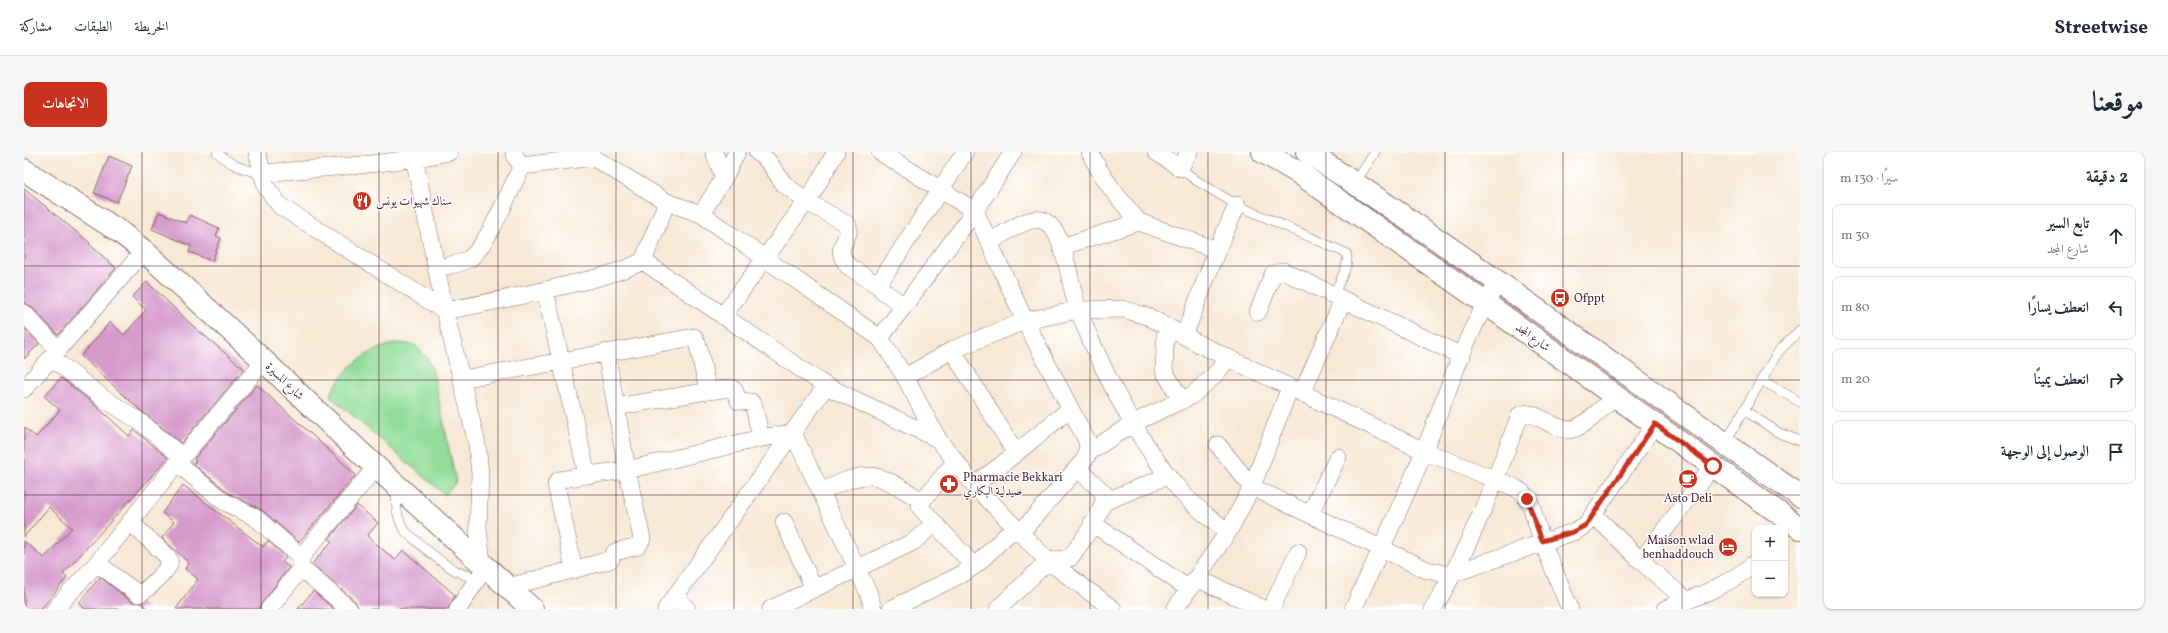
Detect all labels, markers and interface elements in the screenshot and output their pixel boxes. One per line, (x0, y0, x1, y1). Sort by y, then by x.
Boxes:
text: Streetwise (2055, 15, 2148, 41)
text: مشاركة (20, 18, 52, 37)
text: الطبقات (74, 18, 112, 37)
text: الخريطة (134, 18, 168, 37)
button: الاتجاهات (24, 82, 107, 127)
text: موقعنا (2092, 84, 2144, 123)
text: 2 دقيقة (2086, 166, 2128, 189)
text: سيرًا · 130 m (1840, 170, 1899, 188)
restaurant icon: سناك شهيوات يونس (351, 190, 373, 212)
place label: سناك شهيوات يونس (376, 194, 452, 210)
text: تابع السير (2047, 214, 2089, 235)
icon: ahead (2105, 225, 2127, 247)
text: 30 m (1841, 227, 1869, 245)
text: شارع المجد (2047, 241, 2089, 259)
bus stop icon: Ofppt (1549, 287, 1571, 309)
place label: Ofppt (1574, 291, 1605, 307)
icon: left (2105, 297, 2127, 319)
text: انعطف يسارًا (2028, 298, 2089, 319)
text: 80 m (1841, 299, 1870, 317)
street label: شارع المجد (1511, 320, 1553, 357)
street label: شارع المسيرة (260, 359, 307, 406)
icon: right (2105, 369, 2127, 391)
text: انعطف يمينًا (2034, 370, 2089, 391)
text: 20 m (1841, 371, 1870, 389)
icon: arrive (2105, 441, 2127, 463)
text: الوصول إلى الوجهة (2001, 442, 2089, 463)
route start (1704, 457, 1722, 475)
cafe icon: Asto Deli (1677, 468, 1699, 490)
place label: Pharmacie Bekkari صيدلية البكاري (963, 470, 1063, 501)
pharmacy icon: Pharmacie Bekkari صيدلية البكاري (938, 473, 960, 495)
route end (1518, 490, 1536, 508)
place label: Asto Deli (1664, 491, 1712, 507)
map controls (1752, 525, 1788, 597)
button: + (1752, 525, 1788, 561)
place label: Maison wlad benhaddouch (1643, 533, 1714, 563)
hotel icon: Maison wlad benhaddouch (1717, 536, 1739, 558)
button: − (1752, 561, 1788, 597)

